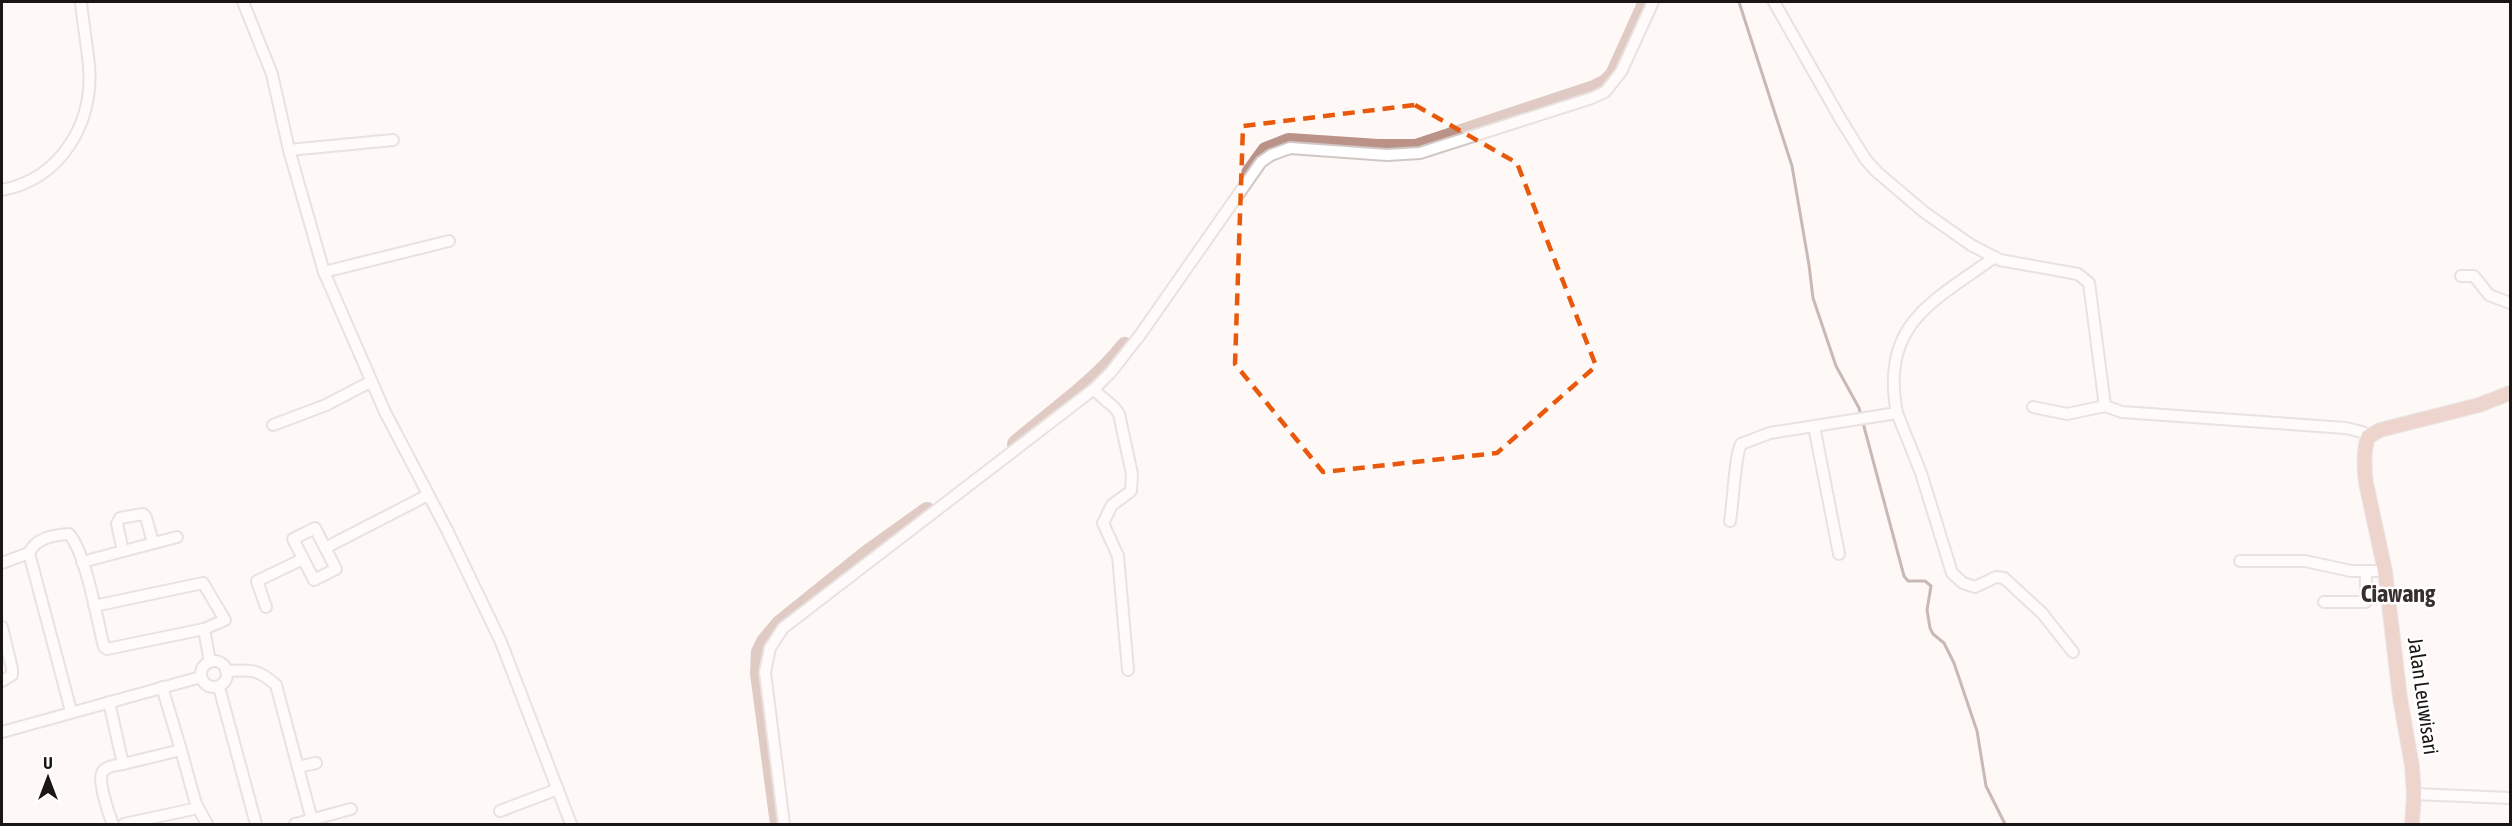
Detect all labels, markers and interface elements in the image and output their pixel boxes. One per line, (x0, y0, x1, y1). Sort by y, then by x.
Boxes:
district label: Ciawang (2361, 580, 2436, 607)
street label: Jalan Leuwisari (2404, 636, 2444, 756)
north arrow (18, 748, 78, 808)
text: U (43, 754, 53, 772)

